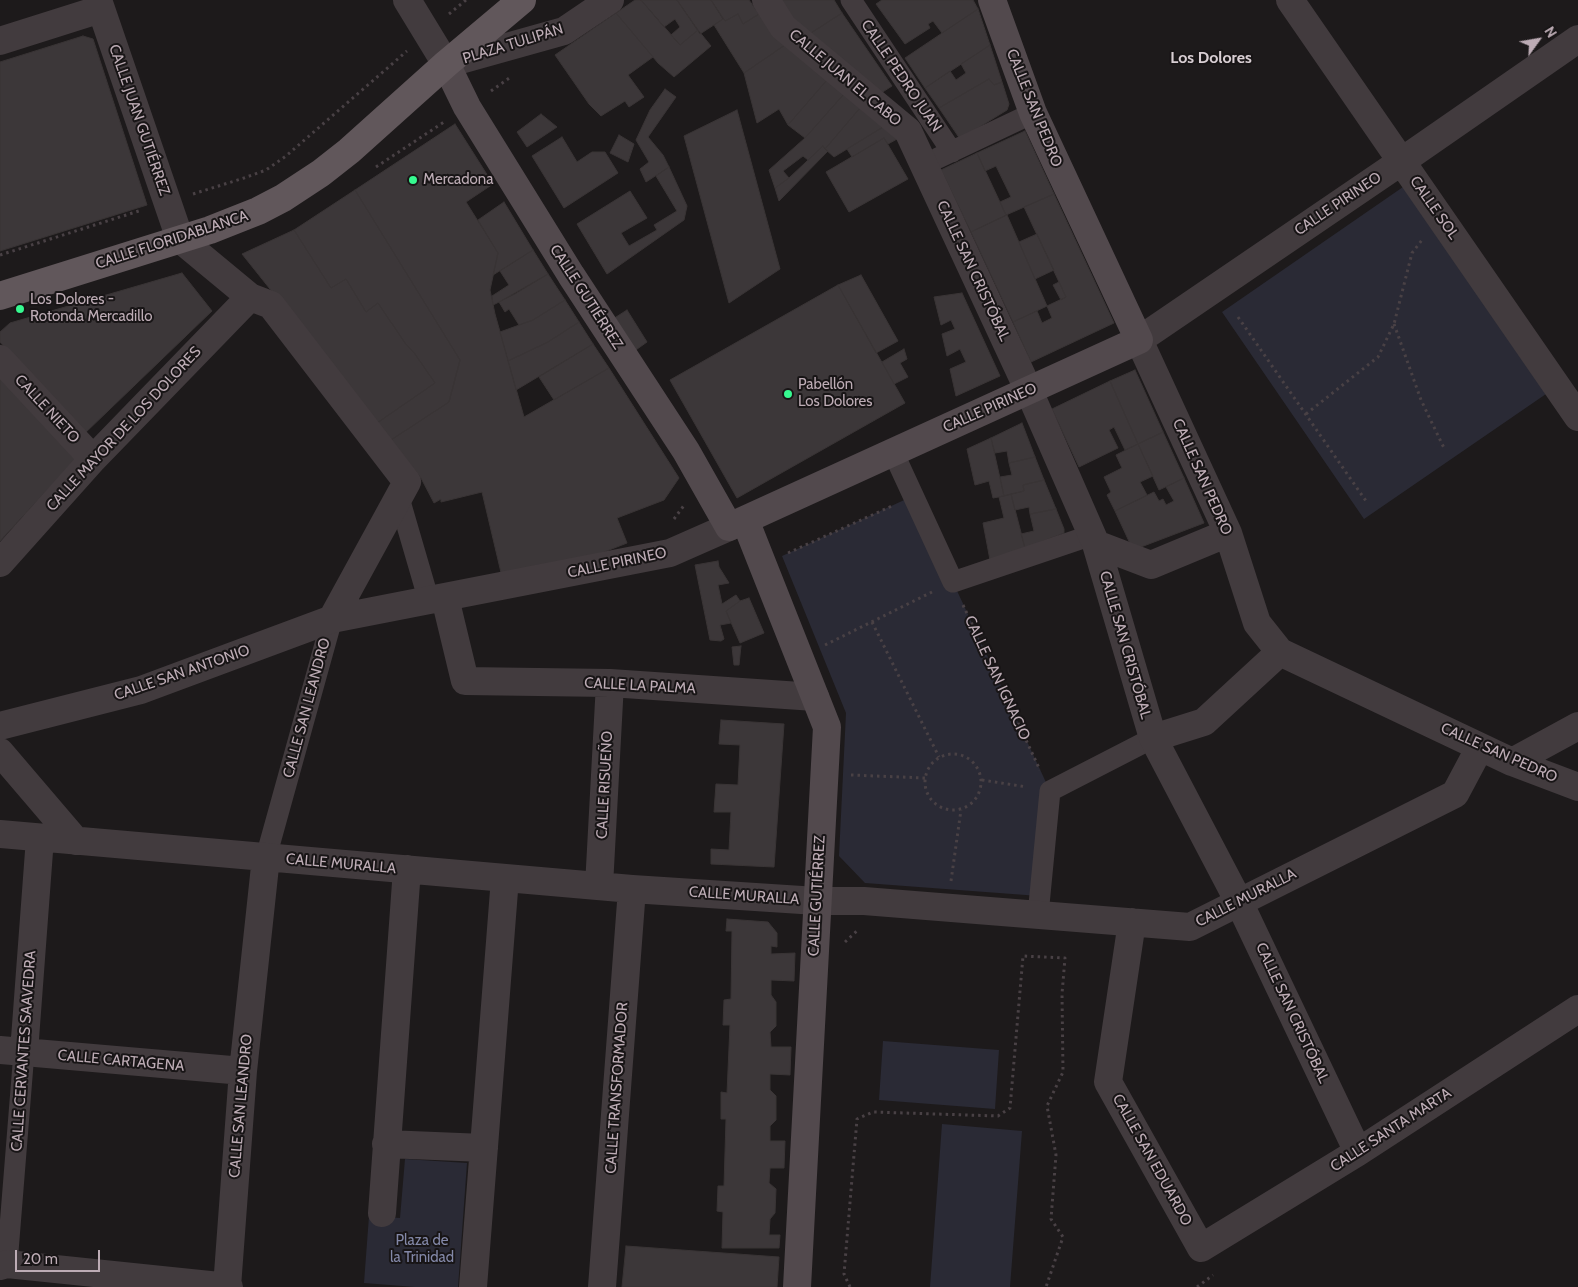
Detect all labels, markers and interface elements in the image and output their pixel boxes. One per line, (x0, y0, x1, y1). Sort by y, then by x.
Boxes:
north arrow (1513, 15, 1563, 65)
street label: CALLE PEDRO JUAN (857, 17, 945, 135)
street label: PLAZA TULIPÁN (461, 20, 565, 68)
text: N (1540, 23, 1561, 41)
street label: CALLE JUAN EL CABO (785, 26, 905, 130)
street label: CALLE JUAN GUTIÉRREZ (105, 42, 173, 198)
street label: CALLE SAN PEDRO (1002, 46, 1066, 170)
district label: Los Dolores (1170, 48, 1252, 68)
street label: CALLE PIRINEO (1291, 168, 1385, 240)
place label: Mercadona (423, 171, 493, 189)
street label: CALLE SOL (1406, 173, 1462, 243)
marker: Mercadona (407, 174, 419, 186)
street label: CALLE SAN CRISTÓBAL (933, 198, 1013, 344)
street label: CALLE FLORIDABLANCA (93, 207, 251, 273)
street label: CALLE GUTIÉRREZ (546, 241, 626, 353)
place label: Los Dolores - Rotonda Mercadillo (30, 291, 152, 326)
marker: Los Dolores - Rotonda Mercadillo (14, 303, 26, 315)
street label: CALLE MAYOR DE LOS DOLORES (43, 343, 205, 515)
street label: CALLE NIETO (11, 371, 83, 447)
place label: Pabellón Los Dolores (798, 376, 872, 411)
street label: CALLE PIRINEO (940, 379, 1040, 437)
marker: Pabellón Los Dolores (782, 388, 794, 400)
street label: CALLE SAN PEDRO (1168, 416, 1236, 538)
street label: CALLE PIRINEO (566, 544, 668, 582)
street label: CALLE SAN CRISTÓBAL (1095, 569, 1155, 721)
street label: CALLE SAN IGNACIO (960, 613, 1034, 743)
street label: CALLE SAN LEANDRO (280, 636, 334, 780)
street label: CALLE SAN ANTONIO (112, 641, 252, 705)
street label: CALLE LA PALMA (584, 674, 696, 698)
street label: CALLE SAN PEDRO (1438, 719, 1560, 787)
street label: CALLE RISUEÑO (593, 731, 617, 839)
street label: CALLE GUTIÉRREZ (805, 835, 829, 957)
street label: CALLE MURALLA (285, 850, 397, 878)
street label: CALLE MURALLA (1193, 865, 1299, 931)
street label: CALLE MURALLA (688, 883, 800, 909)
street label: CALLE SAN CRISTÓBAL (1252, 940, 1332, 1086)
street label: CALLE CERVANTES SAAVEDRA (8, 950, 40, 1152)
street label: CALLE TRANSFORMADOR (602, 1002, 632, 1174)
street label: CALLE SAN LEANDRO (226, 1033, 256, 1179)
street label: CALLE CARTAGENA (57, 1047, 185, 1075)
street label: CALLE SANTA MARTA (1327, 1084, 1455, 1176)
street label: CALLE SAN EDUARDO (1108, 1091, 1196, 1229)
park label: Plaza de la Trinidad (390, 1232, 454, 1267)
scale bar (18, 1240, 102, 1272)
text: 20 m (23, 1250, 58, 1268)

